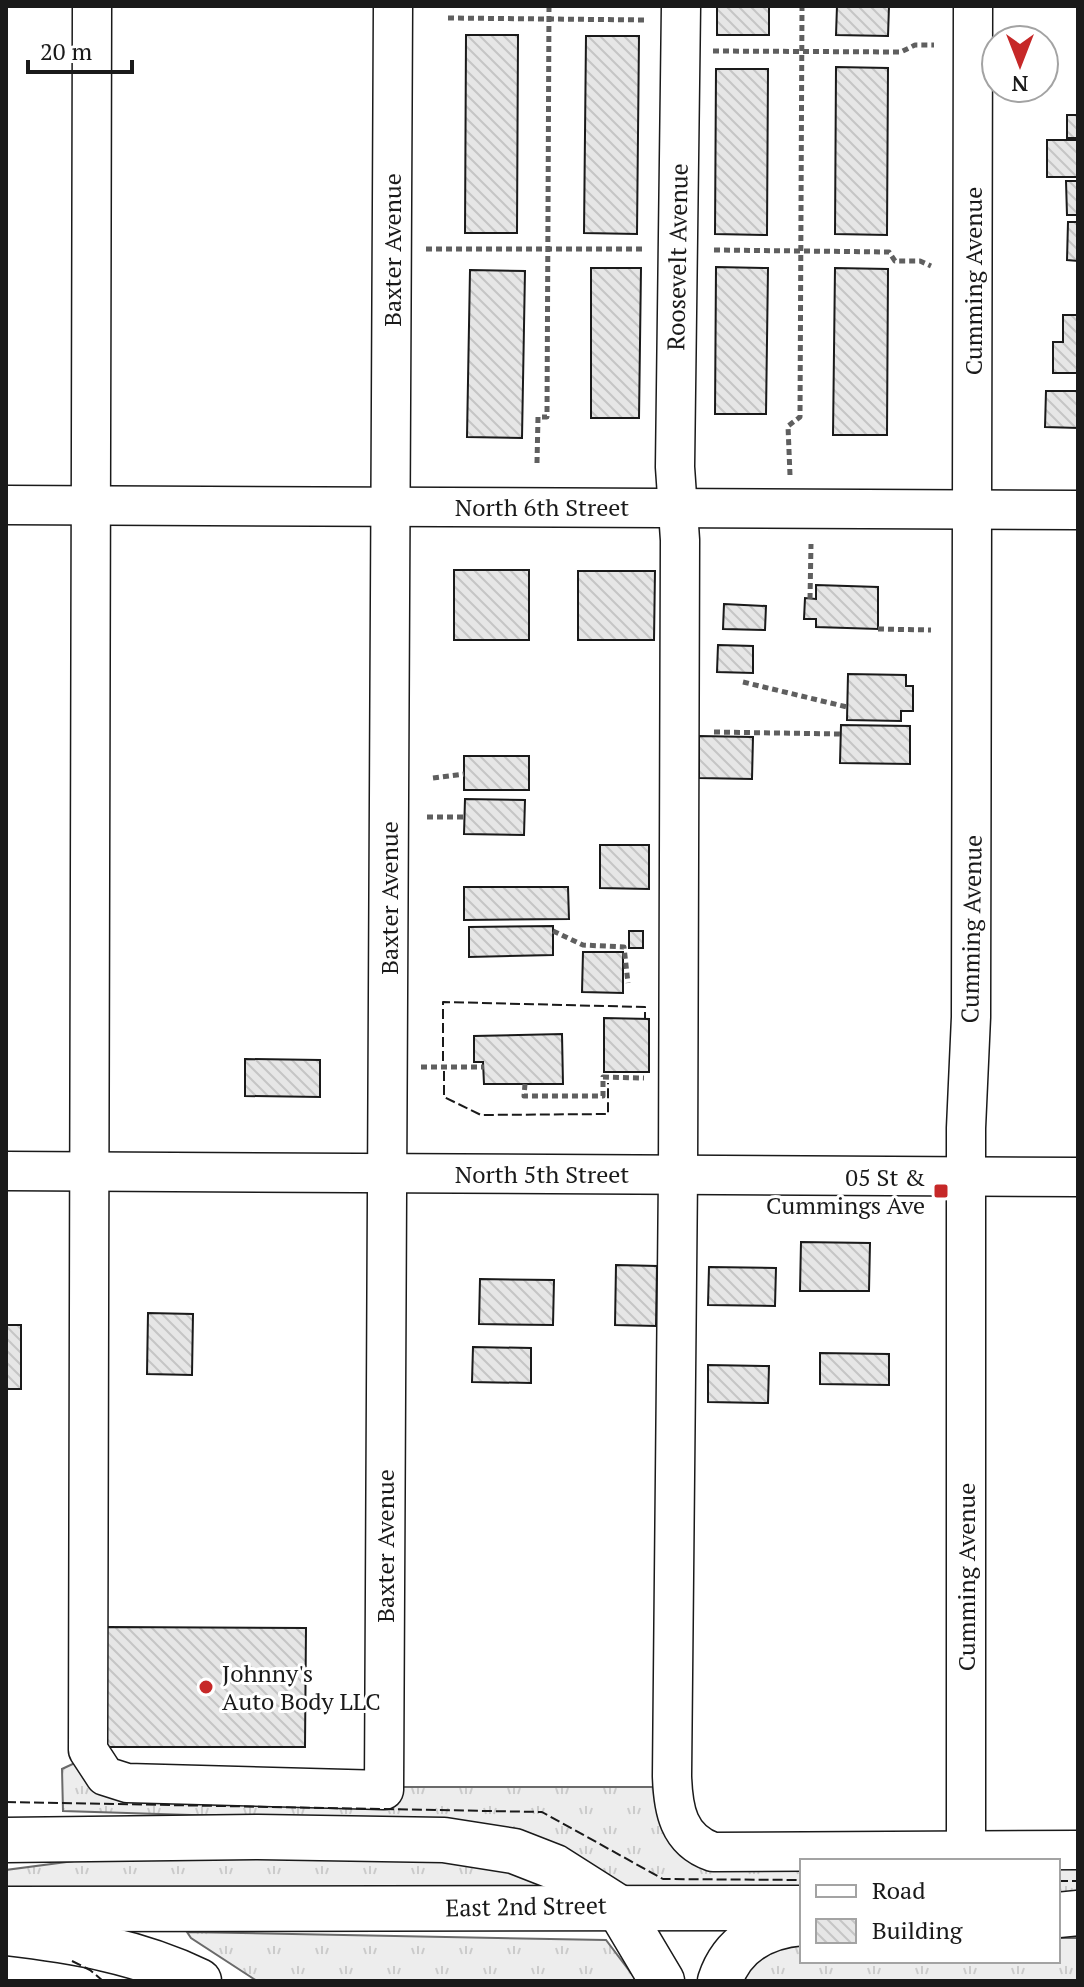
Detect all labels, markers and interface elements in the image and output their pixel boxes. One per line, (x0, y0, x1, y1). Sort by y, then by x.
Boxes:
scale bar (28, 24, 132, 74)
north arrow (980, 24, 1060, 104)
text: 20 m (40, 35, 92, 67)
text: N (1011, 70, 1028, 99)
street label: Roosevelt Avenue (659, 163, 695, 351)
street label: Baxter Avenue (376, 173, 408, 327)
street label: Cumming Avenue (957, 187, 989, 375)
street label: North 6th Street (455, 491, 629, 523)
street label: Baxter Avenue (373, 821, 405, 975)
street label: Cumming Avenue (953, 834, 989, 1024)
street label: North 5th Street (455, 1158, 629, 1190)
place label: 05 St & Cummings Ave (766, 1161, 925, 1221)
marker: 05 St & Cummings Ave (932, 1182, 950, 1200)
street label: Baxter Avenue (369, 1469, 401, 1623)
street label: Cumming Avenue (950, 1483, 982, 1671)
place label: Johnny's Auto Body LLC (222, 1657, 381, 1717)
marker: Johnny's Auto Body LLC (197, 1678, 215, 1696)
legend (800, 1859, 1060, 1963)
text: Road (872, 1874, 926, 1906)
street label: East 2nd Street (445, 1889, 607, 1923)
text: Building (872, 1914, 963, 1946)

